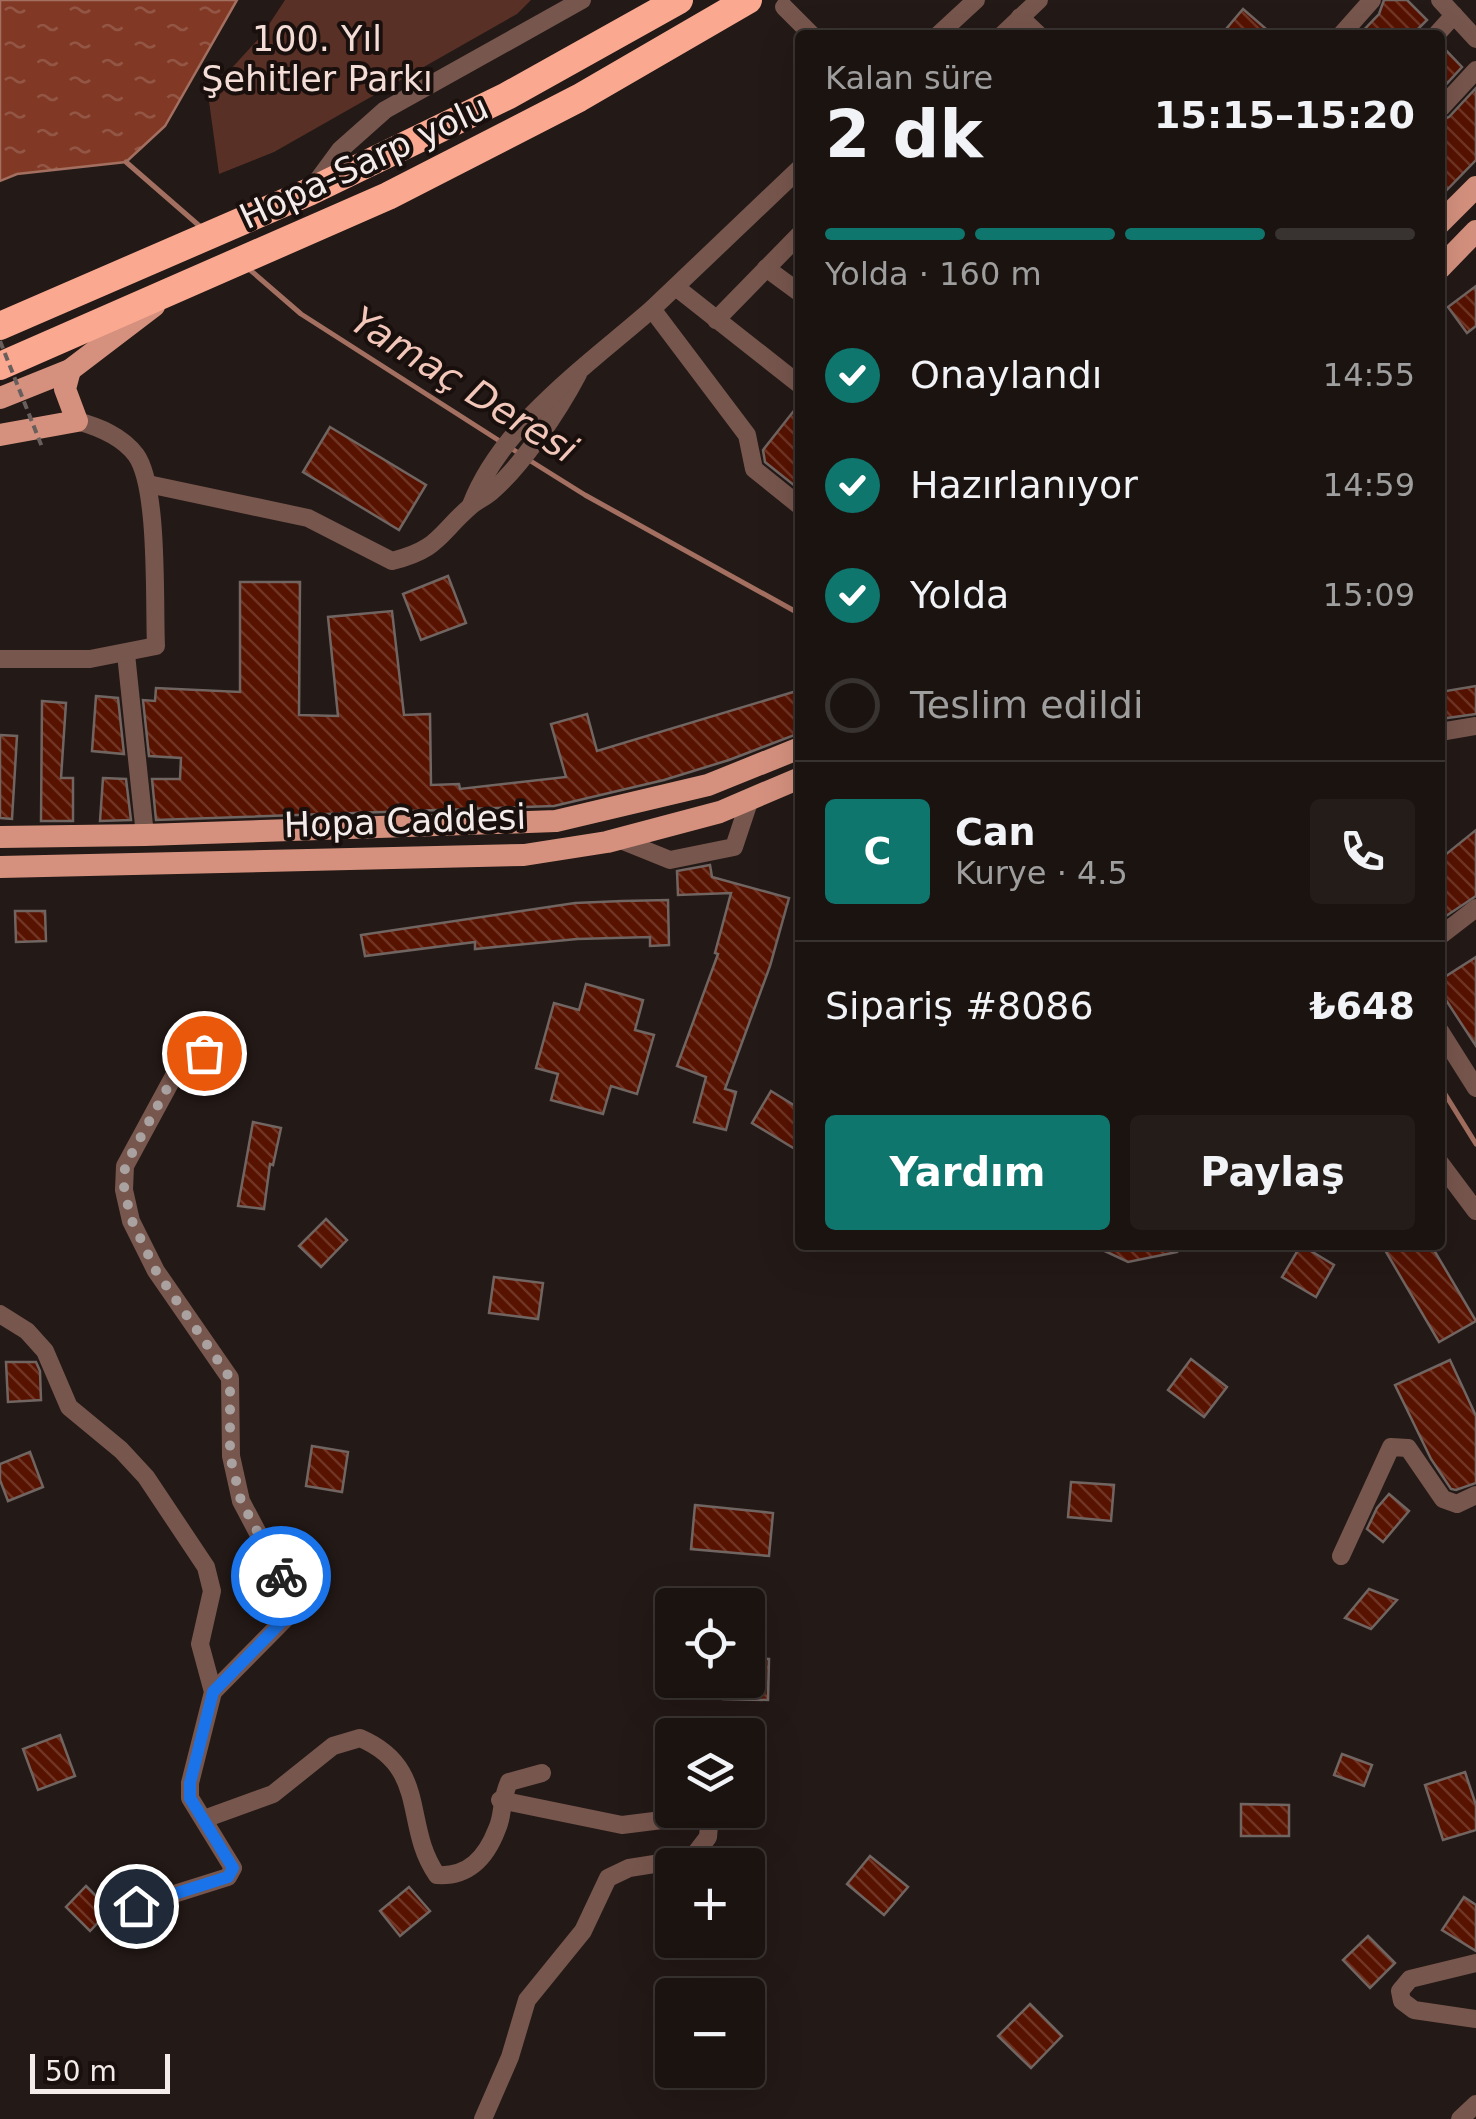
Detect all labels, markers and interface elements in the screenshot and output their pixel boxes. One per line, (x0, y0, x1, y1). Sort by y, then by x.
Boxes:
park label: 100. Yıl Şehitler Parkı (201, 19, 433, 99)
text: Kalan süre (825, 59, 993, 97)
street label: Hopa-Sarp yolu (233, 87, 495, 237)
text: 15:15–15:20 (1154, 93, 1415, 137)
text: 2 dk (825, 97, 983, 172)
text: Yolda · 160 m (825, 255, 1042, 293)
water label: Yamaç Deresi (343, 298, 586, 472)
icon: check (825, 348, 880, 403)
text: Onaylandı (910, 353, 1102, 397)
text: 14:55 (1323, 356, 1415, 394)
icon: check (825, 458, 880, 513)
text: Hazırlanıyor (910, 463, 1138, 507)
text: 14:59 (1323, 466, 1415, 504)
icon: check (825, 568, 880, 623)
text: Yolda (910, 573, 1009, 617)
text: 15:09 (1323, 576, 1415, 614)
text: Teslim edildi (910, 683, 1143, 727)
street label: Hopa Caddesi (283, 797, 527, 845)
button: phone (1310, 799, 1415, 904)
text: Can (955, 810, 1036, 854)
text: C (864, 829, 891, 873)
text: Kurye · 4.5 (955, 854, 1128, 892)
text: Sipariş #8086 (825, 984, 1094, 1028)
text: ₺648 (1309, 984, 1415, 1028)
pin (162, 1011, 247, 1096)
icon: bag (177, 1026, 232, 1081)
button: Yardım (825, 1115, 1110, 1230)
button: Paylaş (1130, 1115, 1415, 1230)
courier (231, 1526, 331, 1626)
icon: bike (254, 1549, 309, 1604)
map controls (655, 1588, 765, 2088)
button: locate (655, 1588, 765, 1698)
button: layers (655, 1718, 765, 1828)
button: + (655, 1848, 765, 1958)
pin (94, 1864, 179, 1949)
icon: home (109, 1879, 164, 1934)
button: − (655, 1978, 765, 2088)
scale bar (30, 2049, 170, 2094)
text: 50 m (45, 2055, 117, 2088)

